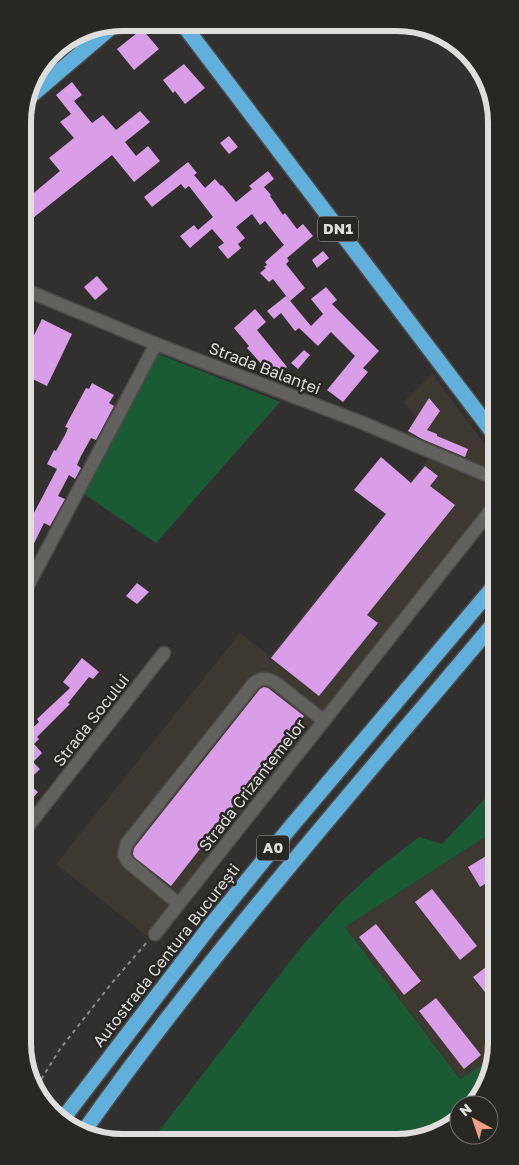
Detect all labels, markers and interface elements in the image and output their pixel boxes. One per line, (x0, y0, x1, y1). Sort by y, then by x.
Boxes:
road number: DN1 (318, 216, 358, 242)
street label: Strada Balanței (206, 338, 324, 398)
street label: Strada Socului (49, 670, 133, 770)
street label: Strada Crizantemelor (194, 715, 310, 855)
road number: A0 (257, 836, 289, 860)
street label: Autostrada Centura București (88, 859, 244, 1051)
north arrow (449, 1095, 499, 1145)
text: N (456, 1100, 475, 1120)

